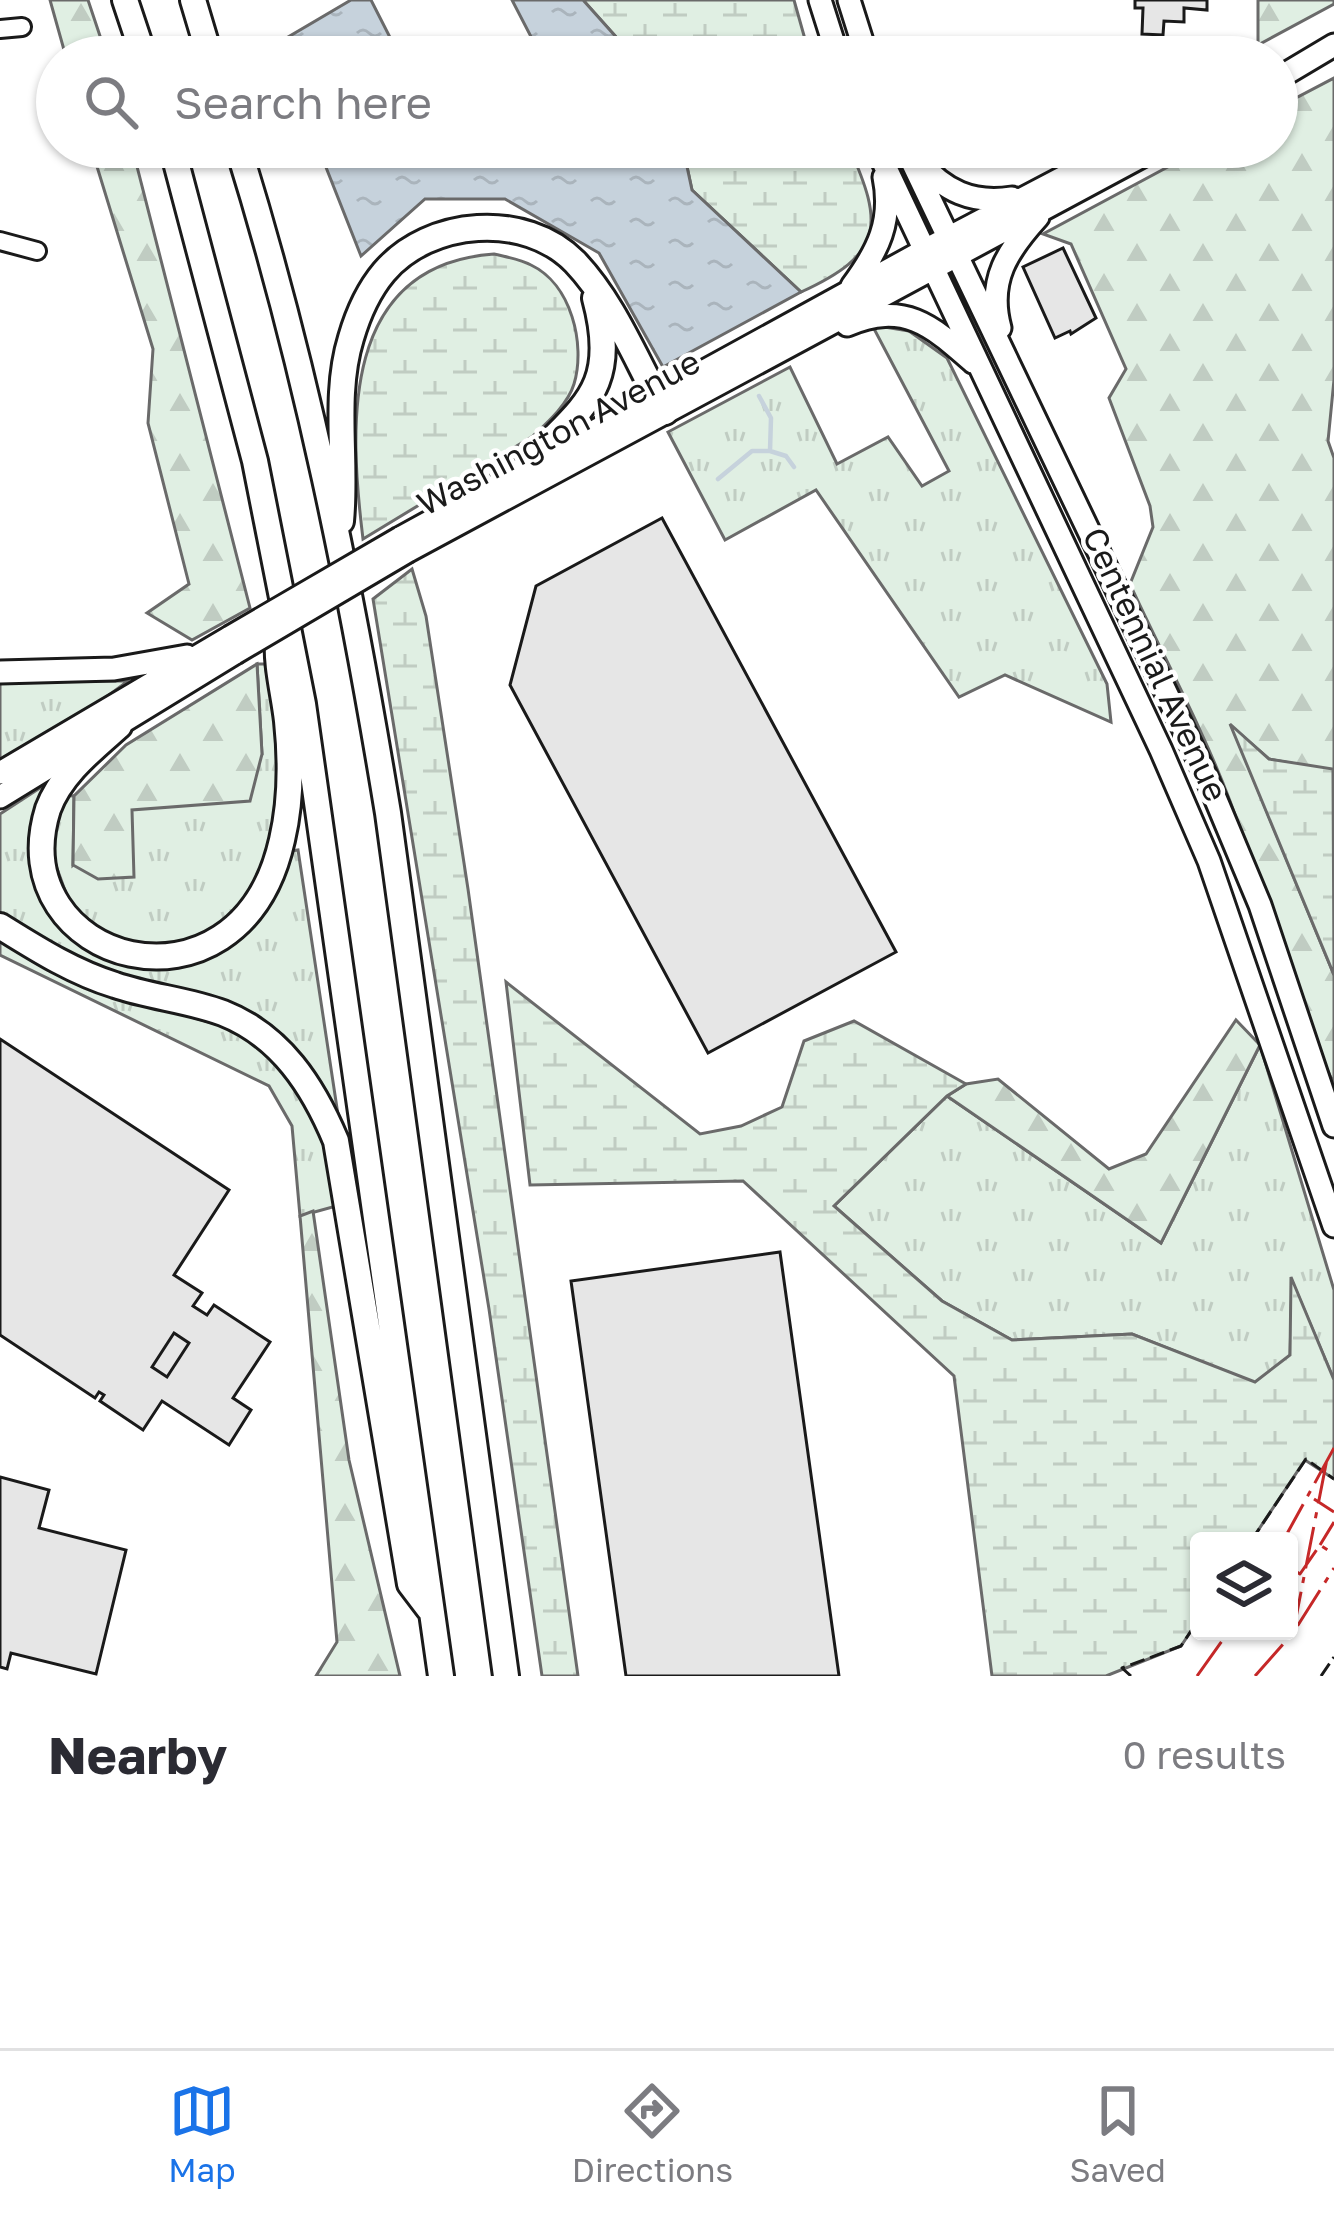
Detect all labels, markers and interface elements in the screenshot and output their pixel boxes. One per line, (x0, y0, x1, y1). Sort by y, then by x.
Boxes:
search box (36, 36, 1298, 168)
icon: search (78, 69, 144, 135)
text: Search here (174, 75, 432, 129)
street label: Washington Avenue (410, 341, 706, 523)
street label: Centennial Avenue (1076, 521, 1236, 807)
map controls (1190, 1532, 1298, 1640)
button: layers (1190, 1532, 1298, 1640)
text: Nearby (48, 1724, 227, 1785)
text: 0 results (1122, 1731, 1286, 1778)
tab: Map (168, 2078, 236, 2189)
tab: Directions (572, 2078, 733, 2189)
tab: Saved (1069, 2078, 1166, 2189)

